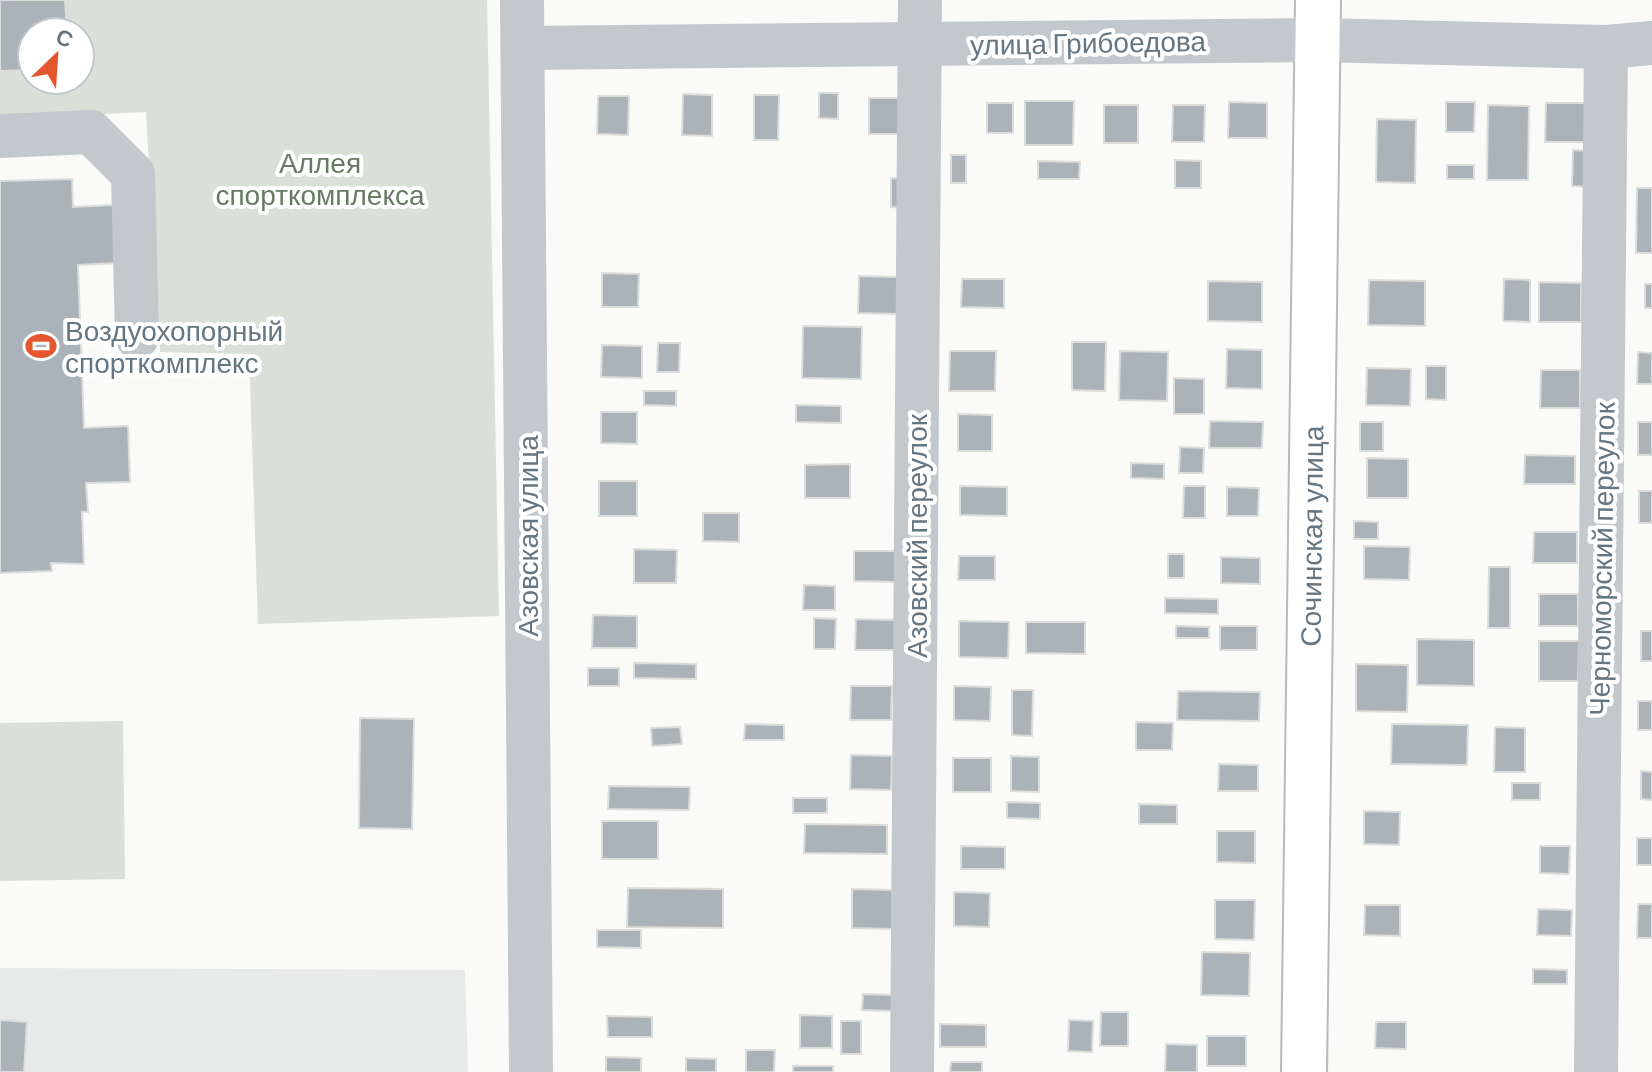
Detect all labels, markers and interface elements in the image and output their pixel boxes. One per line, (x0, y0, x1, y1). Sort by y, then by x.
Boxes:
north arrow (16, 16, 96, 96)
text: С (52, 22, 78, 52)
street label: улица Грибоедова (970, 23, 1207, 61)
park label: Аллея спорткомплекса (215, 145, 425, 211)
place label: Воздуохопорный спорткомплекс (65, 313, 283, 379)
sports icon: Воздуохопорный спорткомплекс (24, 329, 58, 363)
street label: Черноморский переулок (1581, 401, 1621, 716)
street label: Азовский переулок (899, 413, 933, 658)
street label: Сочинская улица (1293, 425, 1329, 647)
street label: Азовская улица (510, 435, 544, 637)

